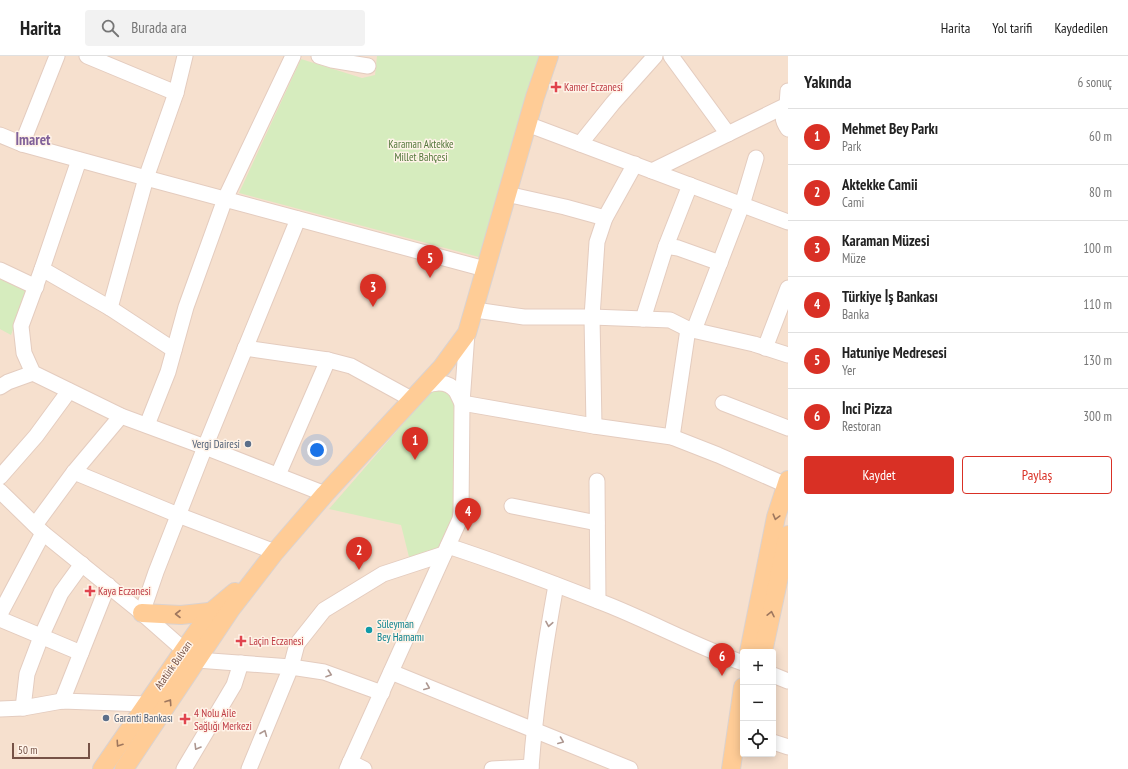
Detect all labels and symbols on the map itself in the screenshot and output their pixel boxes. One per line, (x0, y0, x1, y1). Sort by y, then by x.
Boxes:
place label: Kamer Eczanesi (564, 80, 623, 94)
marker: Kamer Eczanesi (551, 82, 561, 92)
district label: İmaret (16, 130, 51, 149)
park label: Karaman Aktekke Millet Bahçesi (388, 137, 454, 164)
pin: 5 (417, 245, 443, 278)
pin: 3 (360, 274, 386, 307)
pin: 1 (402, 427, 428, 460)
place label: Vergi Dairesi (191, 437, 240, 451)
marker: Vergi Dairesi (243, 439, 253, 449)
your location (307, 440, 327, 460)
pin: 4 (455, 498, 481, 531)
one-way arrow (772, 513, 781, 520)
pin: 2 (346, 537, 372, 570)
place label: Kaya Eczanesi (98, 584, 151, 598)
marker: Kaya Eczanesi (85, 586, 95, 596)
one-way arrow (175, 610, 181, 619)
one-way arrow (767, 611, 775, 617)
place label: Süleyman Bey Hamamı (377, 617, 424, 644)
one-way arrow (545, 621, 554, 627)
marker: Süleyman Bey Hamamı (364, 625, 374, 635)
place label: Laçin Eczanesi (249, 634, 304, 648)
marker: Laçin Eczanesi (236, 636, 246, 646)
street label: Atatürk Bulvarı (151, 638, 195, 692)
pin: 6 (709, 643, 735, 676)
one-way arrow (326, 669, 333, 678)
one-way arrow (423, 682, 431, 690)
one-way arrow (164, 699, 172, 706)
place label: 4 Nolu Aile Sağlığı Merkezi (194, 706, 252, 733)
place label: Garanti Bankası (114, 711, 173, 725)
marker: Garanti Bankası (101, 713, 111, 723)
marker: 4 Nolu Aile Sağlığı Merkezi (179, 713, 191, 725)
one-way arrow (259, 730, 267, 737)
one-way arrow (557, 736, 564, 744)
one-way arrow (116, 740, 124, 747)
scale bar (12, 741, 90, 760)
one-way arrow (195, 743, 202, 750)

